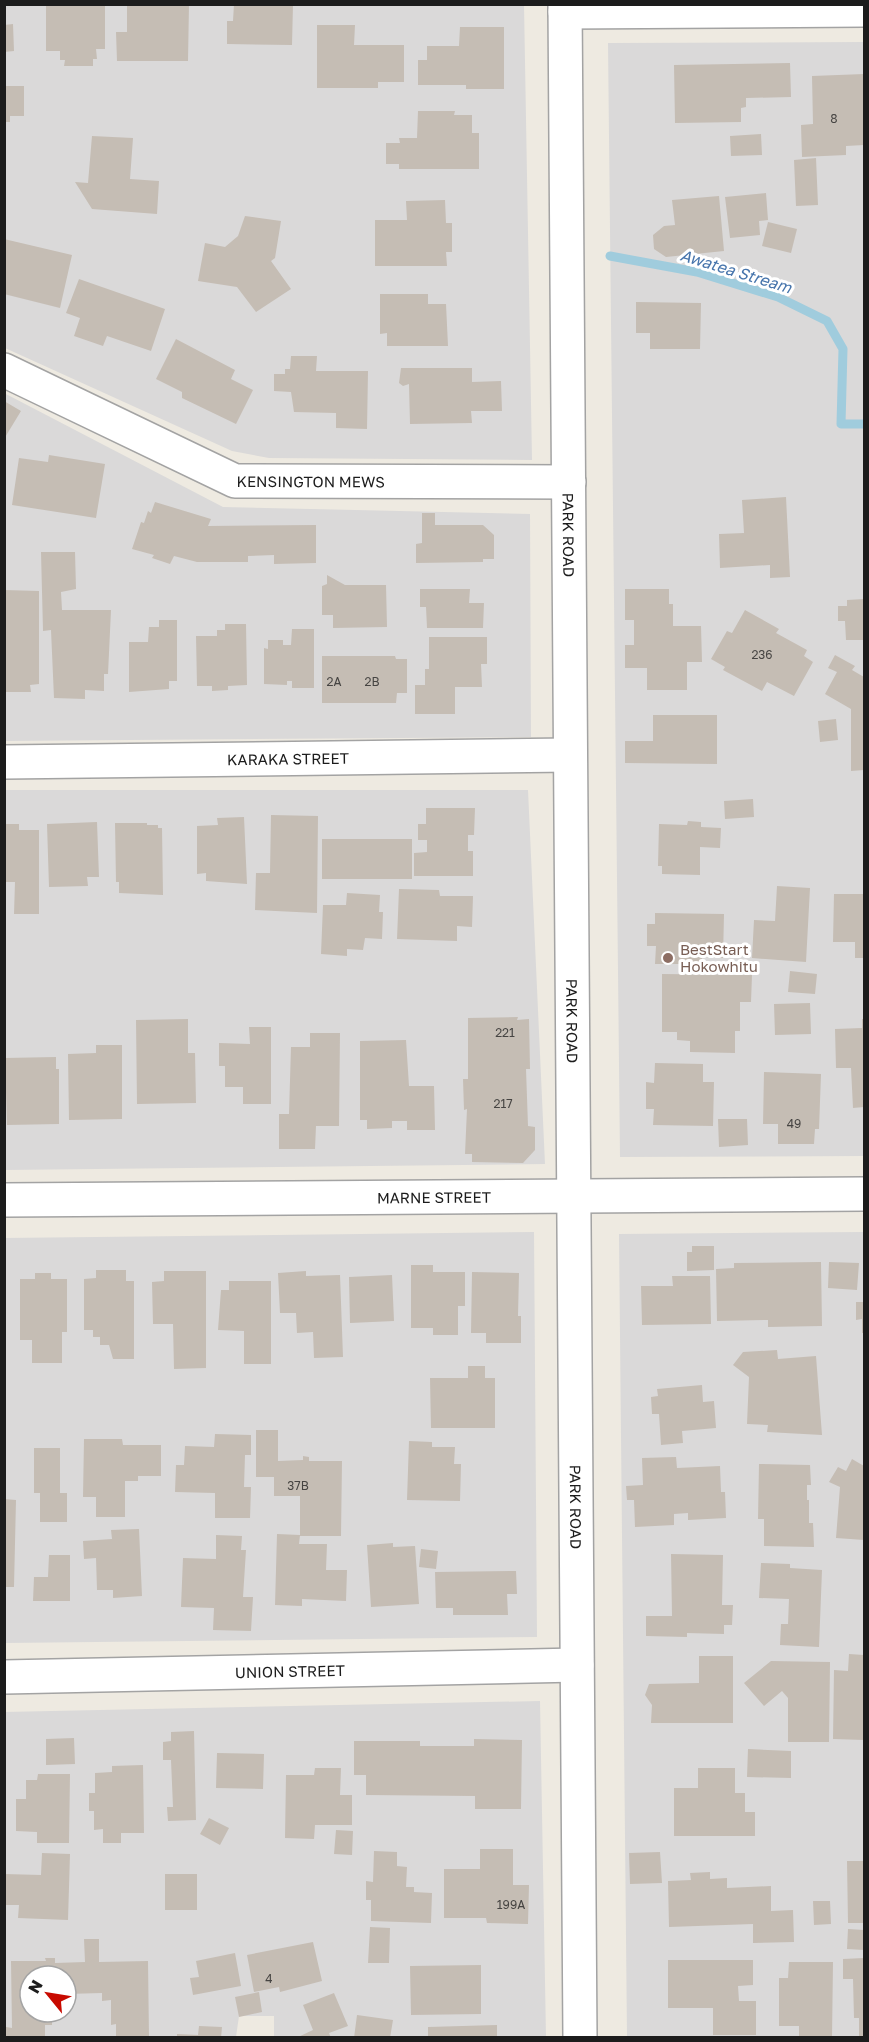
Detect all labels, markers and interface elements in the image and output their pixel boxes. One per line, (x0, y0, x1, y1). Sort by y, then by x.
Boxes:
house number: 8 (830, 111, 838, 126)
water label: Awatea Stream (678, 245, 795, 298)
street label: KENSINGTON MEWS (237, 472, 385, 490)
street label: PARK ROAD (560, 493, 578, 577)
house number: 236 (751, 647, 773, 662)
house number: 2A (326, 674, 342, 689)
house number: 2B (364, 674, 380, 689)
street label: KARAKA STREET (227, 749, 349, 768)
place label: BestStart Hokowhitu (680, 940, 758, 975)
marker: BestStart Hokowhitu (661, 951, 675, 965)
street label: PARK ROAD (563, 979, 582, 1063)
house number: 221 (495, 1025, 515, 1040)
house number: 217 (493, 1096, 513, 1111)
house number: 49 (787, 1116, 801, 1131)
street label: MARNE STREET (377, 1188, 491, 1206)
street label: PARK ROAD (567, 1465, 585, 1549)
house number: 37B (287, 1478, 309, 1493)
street label: UNION STREET (235, 1661, 345, 1681)
house number: 199A (497, 1897, 525, 1912)
north arrow (18, 1964, 78, 2024)
house number: 4 (265, 1971, 273, 1986)
text: N (23, 1976, 47, 1997)

